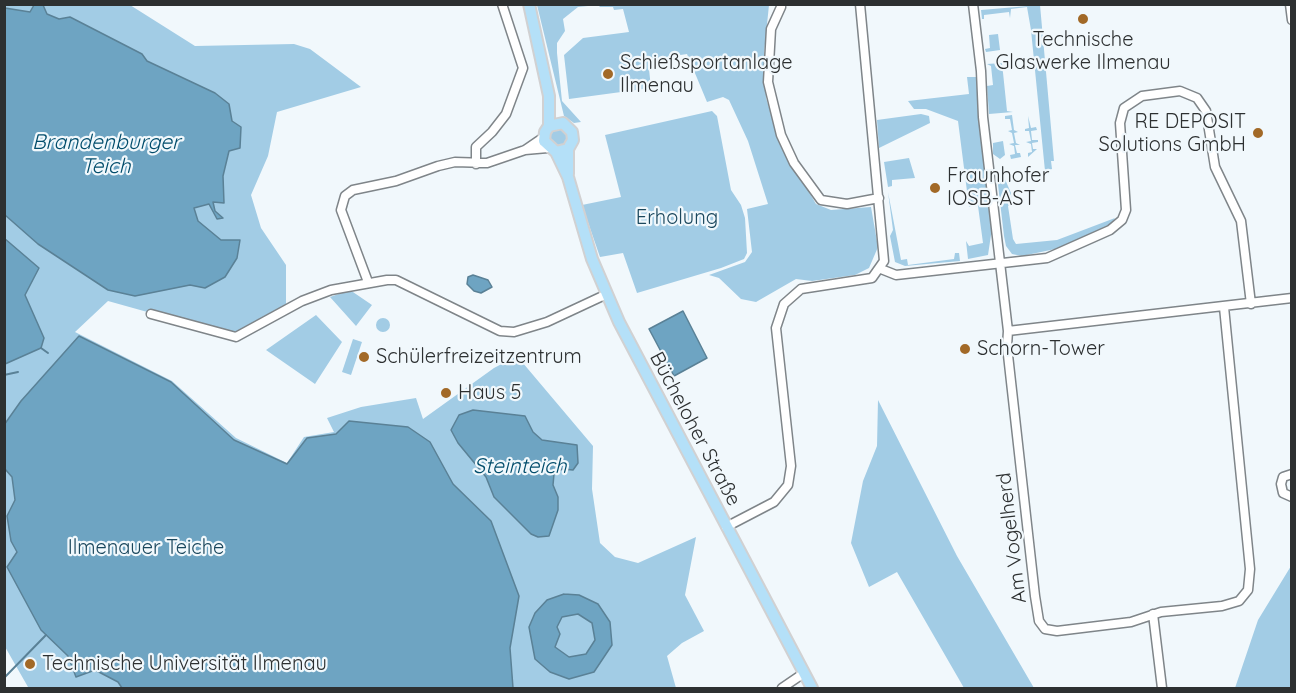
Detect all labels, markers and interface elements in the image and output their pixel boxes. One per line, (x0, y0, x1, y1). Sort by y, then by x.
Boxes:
marker: Technische Glaswerke Ilmenau (1076, 12, 1090, 26)
place label: Technische Glaswerke Ilmenau (995, 28, 1171, 75)
place label: Schießsportanlage Ilmenau (620, 51, 792, 98)
marker: Schießsportanlage Ilmenau (601, 67, 615, 81)
place label: RE DEPOSIT Solutions GmbH (1099, 110, 1246, 157)
marker: RE DEPOSIT Solutions GmbH (1251, 126, 1265, 140)
water label: Brandenburger Teich (32, 130, 180, 180)
place label: Fraunhofer IOSB-AST (947, 164, 1049, 211)
marker: Fraunhofer IOSB-AST (928, 181, 942, 195)
park label: Erholung (636, 206, 718, 230)
place label: Schorn-Tower (977, 337, 1105, 361)
marker: Schorn-Tower (958, 342, 972, 356)
place label: Schülerfreizeitzentrum (376, 345, 582, 369)
street label: Bücheloher Straße (644, 348, 746, 510)
marker: Schülerfreizeitzentrum (357, 350, 371, 364)
place label: Haus 5 (458, 381, 521, 405)
marker: Haus 5 (439, 386, 453, 400)
water label: Steinteich (473, 454, 567, 480)
street label: Am Vogelherd (992, 471, 1032, 605)
park label: Ilmenauer Teiche (68, 536, 224, 560)
place label: Technische Universität Ilmenau (42, 652, 327, 676)
marker: Technische Universität Ilmenau (23, 657, 37, 671)

